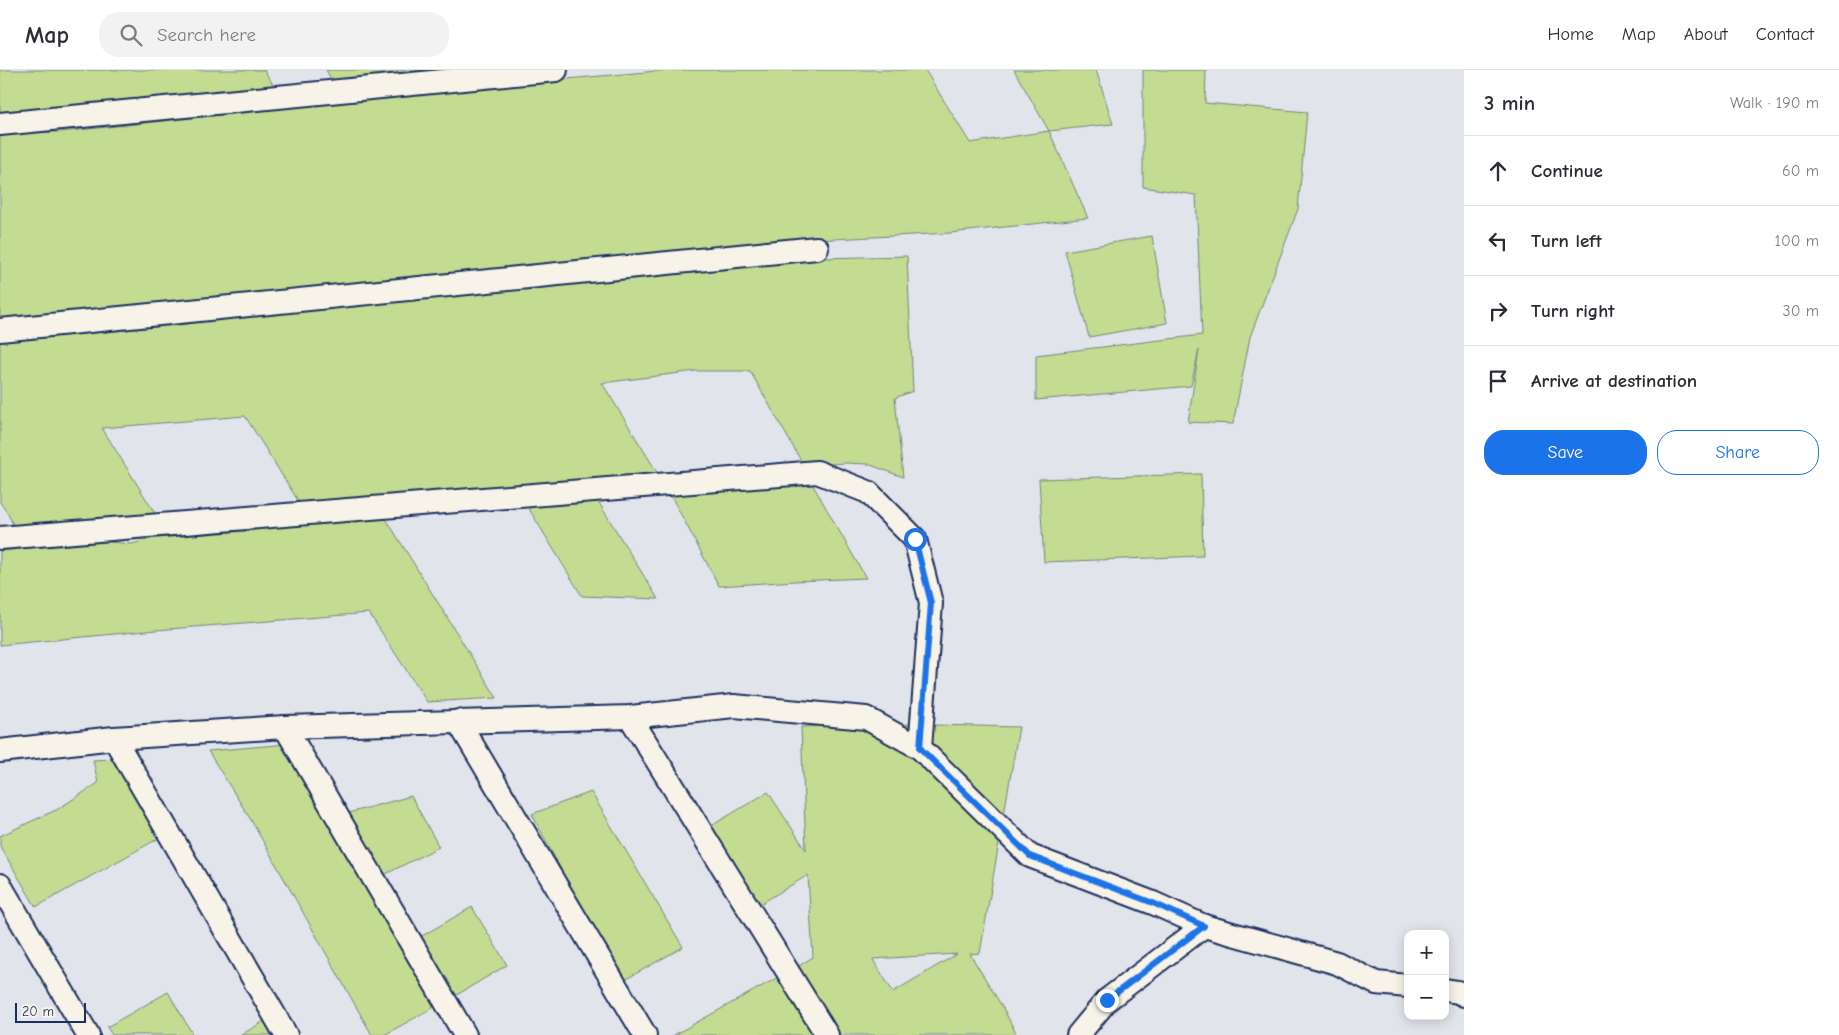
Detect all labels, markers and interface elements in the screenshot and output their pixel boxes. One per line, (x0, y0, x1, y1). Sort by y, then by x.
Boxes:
search box (99, 12, 449, 57)
text: Map (25, 21, 69, 49)
icon: search (117, 21, 145, 49)
text: Search here (157, 24, 256, 46)
text: Home (1547, 24, 1594, 45)
text: Map (1622, 24, 1656, 45)
text: About (1684, 24, 1728, 45)
text: Contact (1756, 24, 1814, 45)
text: 3 min (1484, 91, 1535, 115)
text: Walk · 190 m (1730, 94, 1819, 112)
icon: ahead (1484, 157, 1512, 185)
text: Continue (1531, 160, 1603, 182)
text: 60 m (1782, 162, 1819, 180)
icon: left (1484, 227, 1512, 255)
text: Turn left (1531, 230, 1602, 252)
text: 100 m (1775, 232, 1819, 250)
icon: right (1484, 297, 1512, 325)
text: Turn right (1531, 300, 1615, 322)
text: 30 m (1783, 302, 1819, 320)
icon: arrive (1484, 367, 1512, 395)
text: Arrive at destination (1531, 370, 1697, 392)
button: Save (1484, 430, 1647, 475)
button: Share (1657, 430, 1819, 475)
route start (904, 528, 927, 551)
map controls (1404, 930, 1449, 1020)
button: + (1404, 930, 1449, 975)
button: − (1404, 975, 1449, 1020)
route end (1096, 989, 1119, 1012)
scale bar (15, 1000, 86, 1023)
text: 20 m (22, 1003, 54, 1020)

